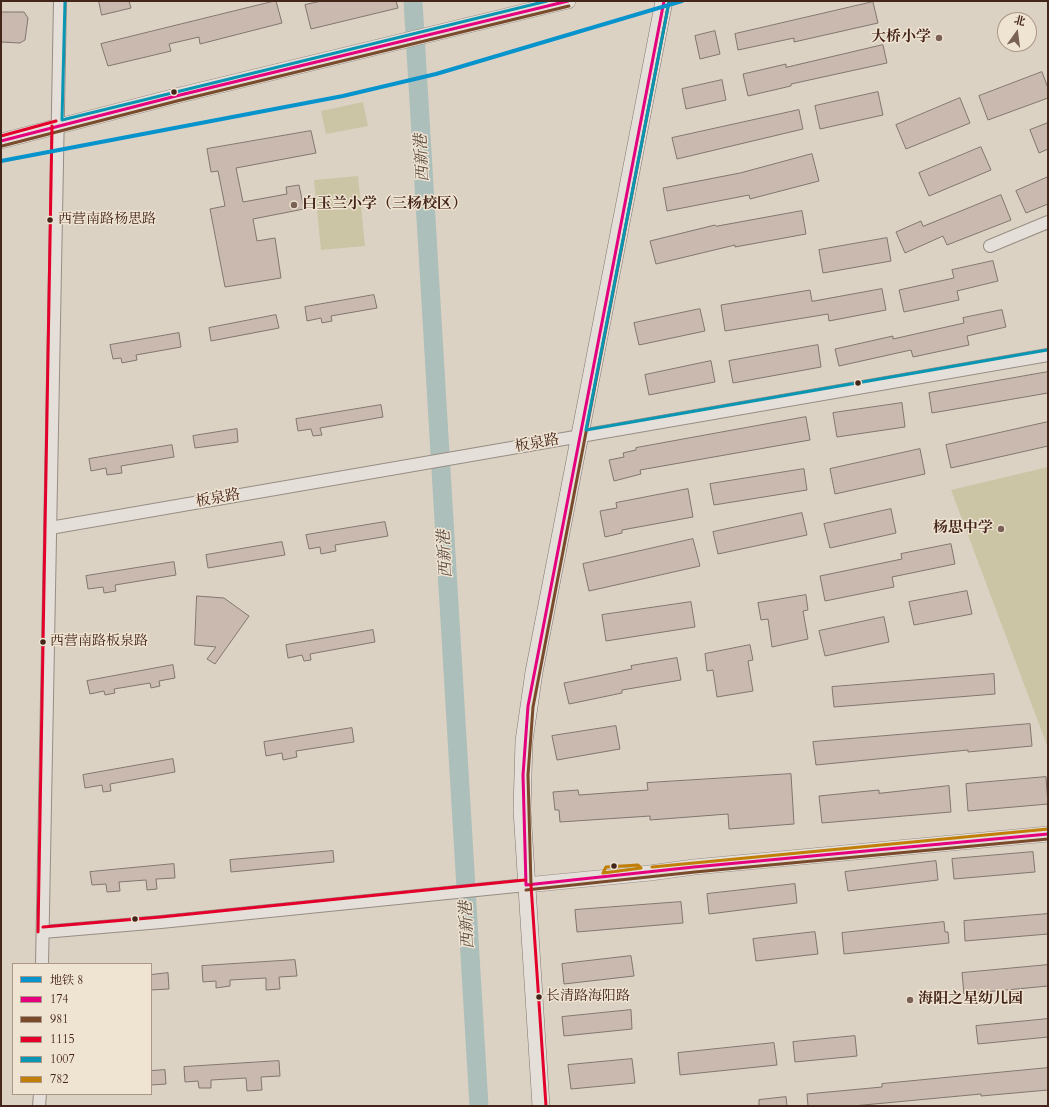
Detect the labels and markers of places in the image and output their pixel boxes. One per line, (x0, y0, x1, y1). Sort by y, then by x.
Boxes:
place label: 大桥小学 (871, 29, 931, 47)
marker: 大桥小学 (934, 33, 944, 43)
unlabelled marker (169, 87, 179, 97)
place label: 白玉兰小学（三杨校区） (302, 196, 467, 214)
marker: 白玉兰小学（三杨校区） (289, 200, 299, 210)
place label: 西营南路杨思路 (58, 212, 156, 228)
marker: 西营南路杨思路 (45, 215, 55, 225)
unlabelled marker (853, 378, 863, 388)
place label: 杨思中学 (933, 520, 993, 538)
marker: 杨思中学 (996, 524, 1006, 534)
place label: 西营南路板泉路 (50, 634, 148, 650)
marker: 西营南路板泉路 (38, 637, 48, 647)
unlabelled marker (609, 861, 619, 871)
unlabelled marker (130, 914, 140, 924)
place label: 长清路海阳路 (546, 989, 630, 1005)
place label: 海阳之星幼儿园 (918, 991, 1023, 1009)
marker: 长清路海阳路 (534, 992, 544, 1002)
marker: 海阳之星幼儿园 (905, 995, 915, 1005)

